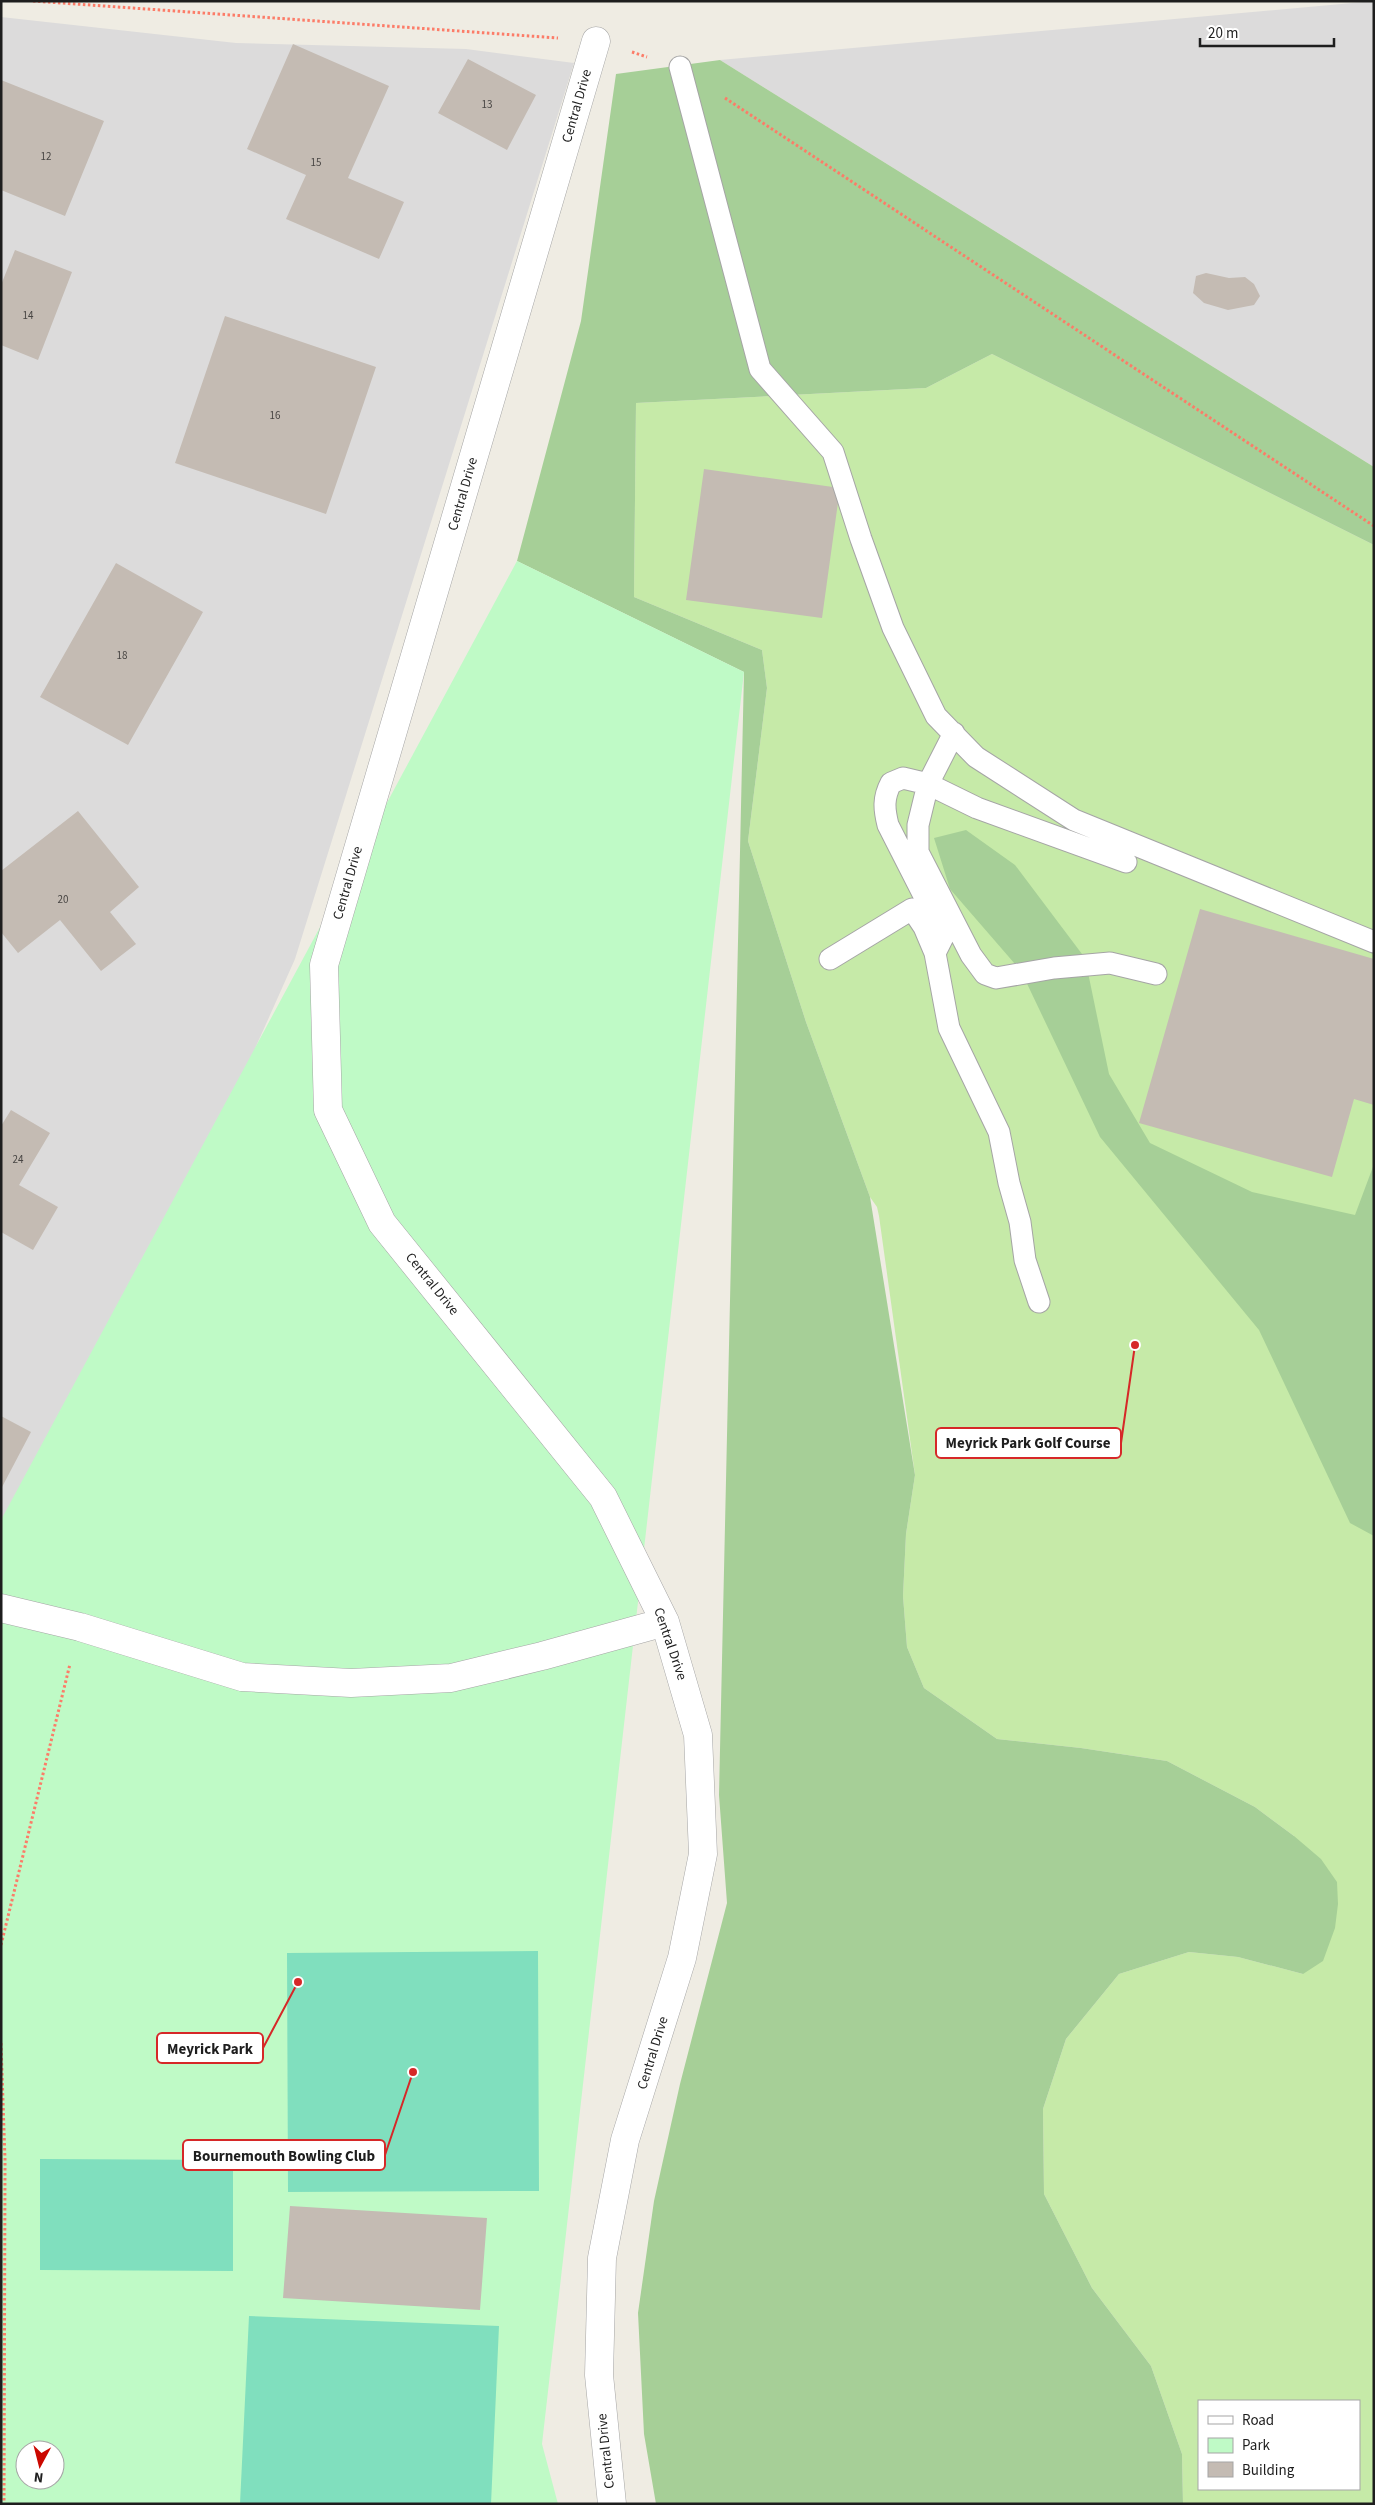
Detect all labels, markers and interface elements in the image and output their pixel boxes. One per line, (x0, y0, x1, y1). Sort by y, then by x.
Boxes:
scale bar (1200, 15, 1334, 47)
text: 20 m (1208, 23, 1238, 44)
street label: Central Drive (557, 67, 597, 145)
house number: 13 (482, 97, 492, 112)
house number: 12 (41, 149, 51, 164)
house number: 15 (311, 155, 321, 170)
house number: 14 (23, 308, 34, 323)
house number: 16 (270, 408, 281, 423)
street label: Central Drive (443, 455, 483, 533)
house number: 18 (117, 648, 128, 663)
street label: Central Drive (328, 844, 368, 922)
house number: 20 (58, 892, 68, 907)
house number: 24 (13, 1152, 24, 1167)
street label: Central Drive (400, 1248, 464, 1320)
callout: Meyrick Park Golf Course (936, 1428, 1121, 1458)
text: Meyrick Park Golf Course (946, 1433, 1111, 1454)
street label: Central Drive (648, 1605, 692, 1683)
street label: Central Drive (632, 2014, 674, 2092)
callout: Meyrick Park (157, 2033, 263, 2063)
text: Meyrick Park (167, 2039, 254, 2060)
callout: Bournemouth Bowling Club (183, 2140, 385, 2170)
text: Bournemouth Bowling Club (193, 2146, 376, 2167)
legend (1198, 2400, 1360, 2490)
text: Road (1242, 2410, 1274, 2431)
street label: Central Drive (592, 2412, 620, 2490)
text: Park (1242, 2435, 1271, 2456)
north arrow (15, 2440, 65, 2490)
text: Building (1242, 2460, 1295, 2481)
text: N (33, 2466, 44, 2487)

